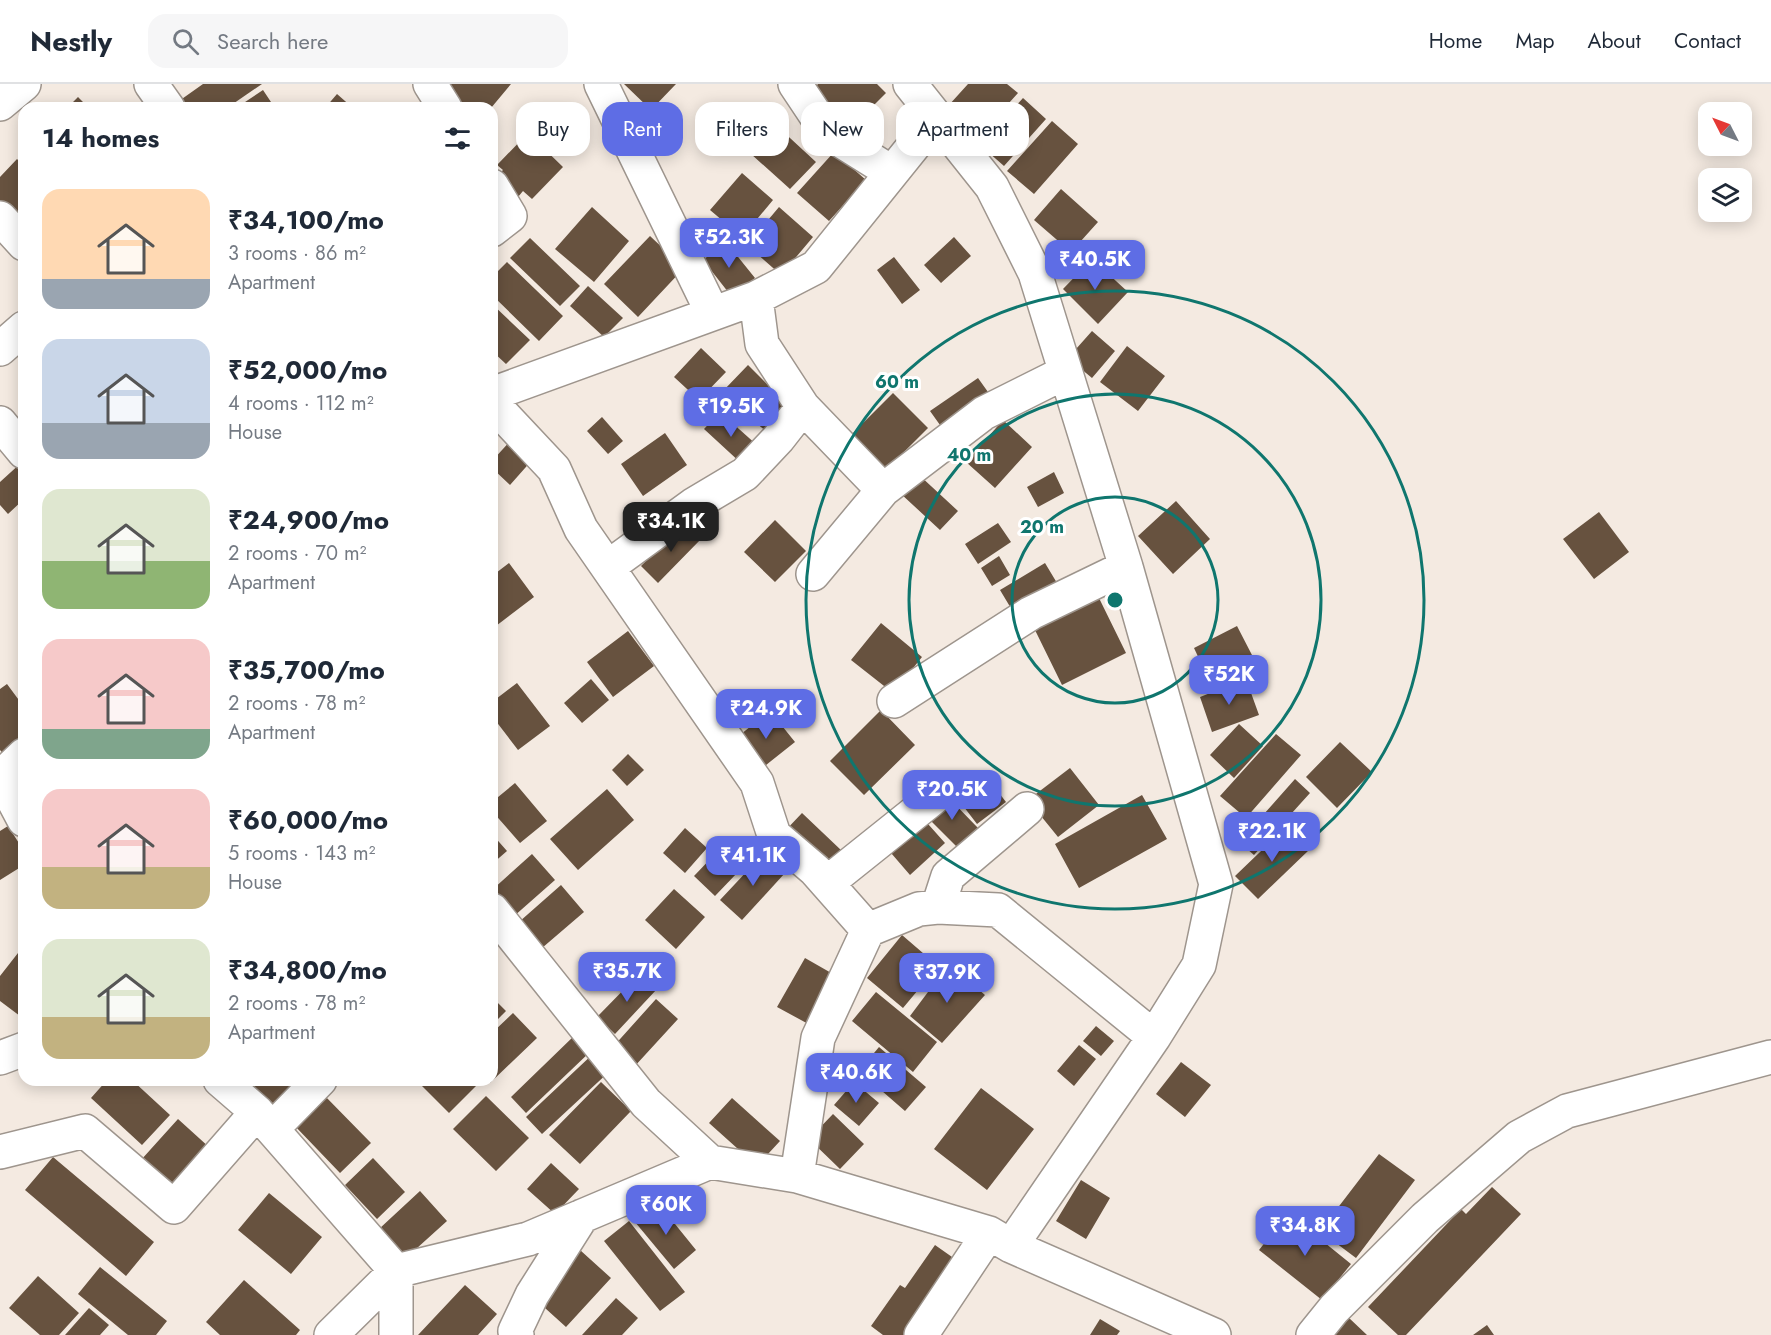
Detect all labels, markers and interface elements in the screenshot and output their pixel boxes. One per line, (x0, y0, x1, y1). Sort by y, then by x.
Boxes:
search box (148, 14, 568, 68)
text: Nestly (30, 21, 112, 62)
icon: search (169, 25, 202, 58)
text: Search here (217, 25, 328, 57)
text: Home (1429, 26, 1482, 56)
text: Map (1515, 26, 1555, 56)
text: About (1588, 26, 1641, 56)
text: Contact (1674, 26, 1741, 56)
chip: Buy (516, 102, 590, 156)
chip: Rent (602, 102, 683, 156)
chip: Filters (695, 102, 789, 156)
chip: New (801, 102, 884, 156)
chip: Apartment (896, 102, 1029, 156)
north arrow (1698, 102, 1752, 156)
map controls (1698, 102, 1752, 222)
text: 14 homes (42, 119, 159, 157)
icon: filters (441, 122, 474, 155)
button: layers (1698, 168, 1752, 222)
text: ₹34,100/mo (228, 201, 384, 239)
icon: home (90, 213, 162, 285)
pin: ₹52.3K (680, 218, 778, 269)
text: ₹52.3K (694, 223, 764, 252)
text: 3 rooms · 86 m² (228, 239, 366, 268)
pin: ₹40.5K (1046, 240, 1144, 291)
text: ₹40.5K (1059, 245, 1131, 274)
text: Apartment (228, 268, 315, 297)
text: ₹52,000/mo (228, 351, 387, 389)
icon: home (90, 363, 162, 435)
text: 60 m (875, 369, 919, 395)
pin: ₹19.5K (682, 387, 780, 438)
text: 4 rooms · 112 m² (228, 389, 374, 418)
text: ₹19.5K (698, 392, 764, 421)
text: House (228, 418, 282, 447)
text: 40 m (947, 442, 991, 468)
text: ₹24,900/mo (228, 501, 389, 539)
pin: ₹34.1K (622, 502, 720, 553)
text: ₹34.1K (637, 507, 705, 536)
icon: home (90, 513, 162, 585)
text: 20 m (1020, 514, 1064, 540)
text: 2 rooms · 70 m² (228, 539, 366, 568)
text: Apartment (228, 568, 315, 597)
centre of rings (1105, 590, 1125, 610)
text: ₹35,700/mo (228, 651, 385, 689)
pin: ₹52K (1193, 655, 1265, 706)
text: ₹52K (1203, 660, 1255, 689)
icon: home (90, 663, 162, 735)
text: 2 rooms · 78 m² (228, 689, 365, 718)
pin: ₹24.9K (717, 689, 815, 740)
text: ₹24.9K (730, 694, 802, 723)
text: Apartment (228, 718, 315, 747)
pin: ₹20.5K (903, 770, 1001, 821)
text: ₹20.5K (916, 775, 988, 804)
text: ₹60,000/mo (228, 801, 388, 839)
pin: ₹22.1K (1223, 812, 1321, 863)
icon: home (90, 813, 162, 885)
text: ₹22.1K (1238, 817, 1306, 846)
pin: ₹41.1K (704, 836, 802, 887)
text: 5 rooms · 143 m² (228, 839, 375, 868)
text: ₹41.1K (720, 841, 786, 870)
text: House (228, 868, 282, 897)
text: ₹34,800/mo (228, 951, 387, 989)
pin: ₹35.7K (578, 952, 676, 1003)
pin: ₹37.9K (898, 953, 996, 1004)
text: ₹35.7K (592, 957, 662, 986)
text: ₹37.9K (913, 958, 981, 987)
icon: home (90, 963, 162, 1035)
text: 2 rooms · 78 m² (228, 989, 365, 1018)
text: Apartment (228, 1018, 315, 1047)
pin: ₹40.6K (807, 1053, 905, 1104)
text: ₹40.6K (820, 1058, 892, 1087)
pin: ₹60K (630, 1185, 702, 1236)
text: ₹60K (640, 1190, 692, 1219)
pin: ₹34.8K (1256, 1206, 1354, 1257)
text: ₹34.8K (1270, 1211, 1340, 1240)

